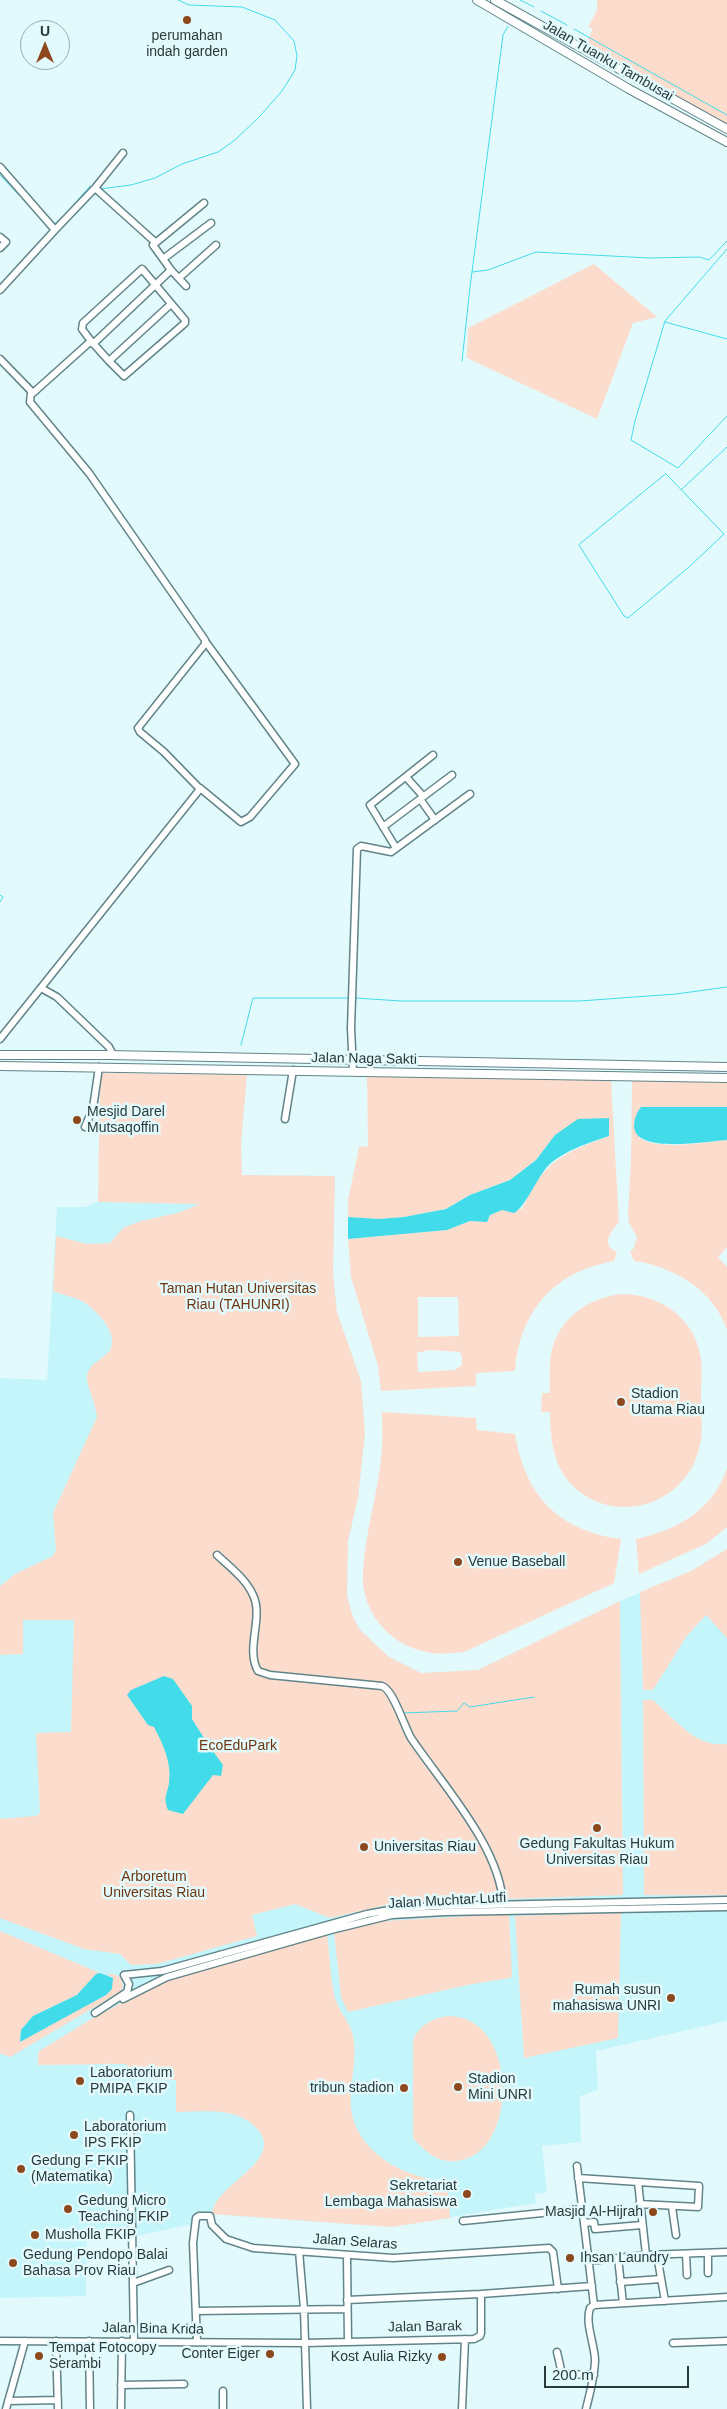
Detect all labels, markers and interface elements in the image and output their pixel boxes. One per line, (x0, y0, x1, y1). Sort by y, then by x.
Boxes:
marker: perumahan indah garden (181, 14, 193, 26)
street label: Jalan Tuanku Tambusai (540, 17, 676, 105)
north arrow (20, 20, 70, 70)
text: U (40, 23, 50, 39)
place label: perumahan indah garden (146, 28, 228, 60)
street label: Jalan Naga Sakti (311, 1050, 417, 1068)
place label: Mesjid Darel Mutsaqoffin (87, 1104, 165, 1136)
marker: Mesjid Darel Mutsaqoffin (71, 1114, 83, 1126)
park label: Taman Hutan Universitas Riau (TAHUNRI) (160, 1281, 316, 1314)
place label: Stadion Utama Riau (631, 1386, 705, 1418)
marker: Stadion Utama Riau (615, 1396, 627, 1408)
place label: Venue Baseball (468, 1554, 565, 1570)
marker: Venue Baseball (452, 1556, 464, 1568)
park label: EcoEduPark (199, 1738, 277, 1754)
marker: Gedung Fakultas Hukum Universitas Riau (591, 1822, 603, 1834)
place label: Gedung Fakultas Hukum Universitas Riau (520, 1836, 674, 1868)
place label: Universitas Riau (374, 1839, 476, 1855)
marker: Universitas Riau (358, 1841, 370, 1853)
park label: Arboretum Universitas Riau (103, 1869, 205, 1901)
street label: Jalan Muchtar Lutfi (388, 1890, 506, 1912)
place label: Rumah susun mahasiswa UNRI (553, 1982, 661, 2014)
marker: Rumah susun mahasiswa UNRI (665, 1992, 677, 2004)
place label: Laboratorium PMIPA FKIP (90, 2065, 172, 2098)
place label: Stadion Mini UNRI (468, 2071, 532, 2104)
marker: Laboratorium PMIPA FKIP (74, 2075, 86, 2087)
place label: tribun stadion (310, 2080, 394, 2096)
marker: Stadion Mini UNRI (452, 2081, 464, 2093)
marker: tribun stadion (398, 2082, 410, 2094)
place label: Laboratorium IPS FKIP (84, 2119, 166, 2152)
marker: Laboratorium IPS FKIP (68, 2129, 80, 2141)
place label: Gedung F FKIP (Matematika) (31, 2153, 128, 2186)
marker: Gedung F FKIP (Matematika) (15, 2163, 27, 2175)
place label: Sekretariat Lembaga Mahasiswa (325, 2178, 457, 2210)
marker: Sekretariat Lembaga Mahasiswa (461, 2188, 473, 2200)
place label: Gedung Micro Teaching FKIP (78, 2193, 169, 2226)
marker: Gedung Micro Teaching FKIP (62, 2203, 74, 2215)
place label: Masjid Al-Hijrah (545, 2204, 643, 2220)
marker: Masjid Al-Hijrah (647, 2206, 659, 2218)
place label: Musholla FKIP (45, 2227, 136, 2243)
marker: Musholla FKIP (29, 2229, 41, 2241)
street label: Jalan Selaras (312, 2231, 398, 2253)
place label: Gedung Pendopo Balai Bahasa Prov Riau (23, 2247, 168, 2280)
place label: Ihsan Laundry (580, 2250, 669, 2266)
marker: Ihsan Laundry (564, 2252, 576, 2264)
marker: Gedung Pendopo Balai Bahasa Prov Riau (7, 2257, 19, 2269)
street label: Jalan Barak (388, 2318, 462, 2336)
street label: Jalan Bina Krida (102, 2320, 204, 2338)
place label: Tempat Fotocopy Serambi (49, 2340, 156, 2372)
place label: Conter Eiger (181, 2346, 260, 2362)
marker: Conter Eiger (264, 2348, 276, 2360)
place label: Kost Aulia Rizky (331, 2349, 432, 2365)
marker: Tempat Fotocopy Serambi (33, 2350, 45, 2362)
marker: Kost Aulia Rizky (436, 2351, 448, 2363)
scale bar (547, 2356, 692, 2388)
text: 200 m (552, 2366, 594, 2383)

